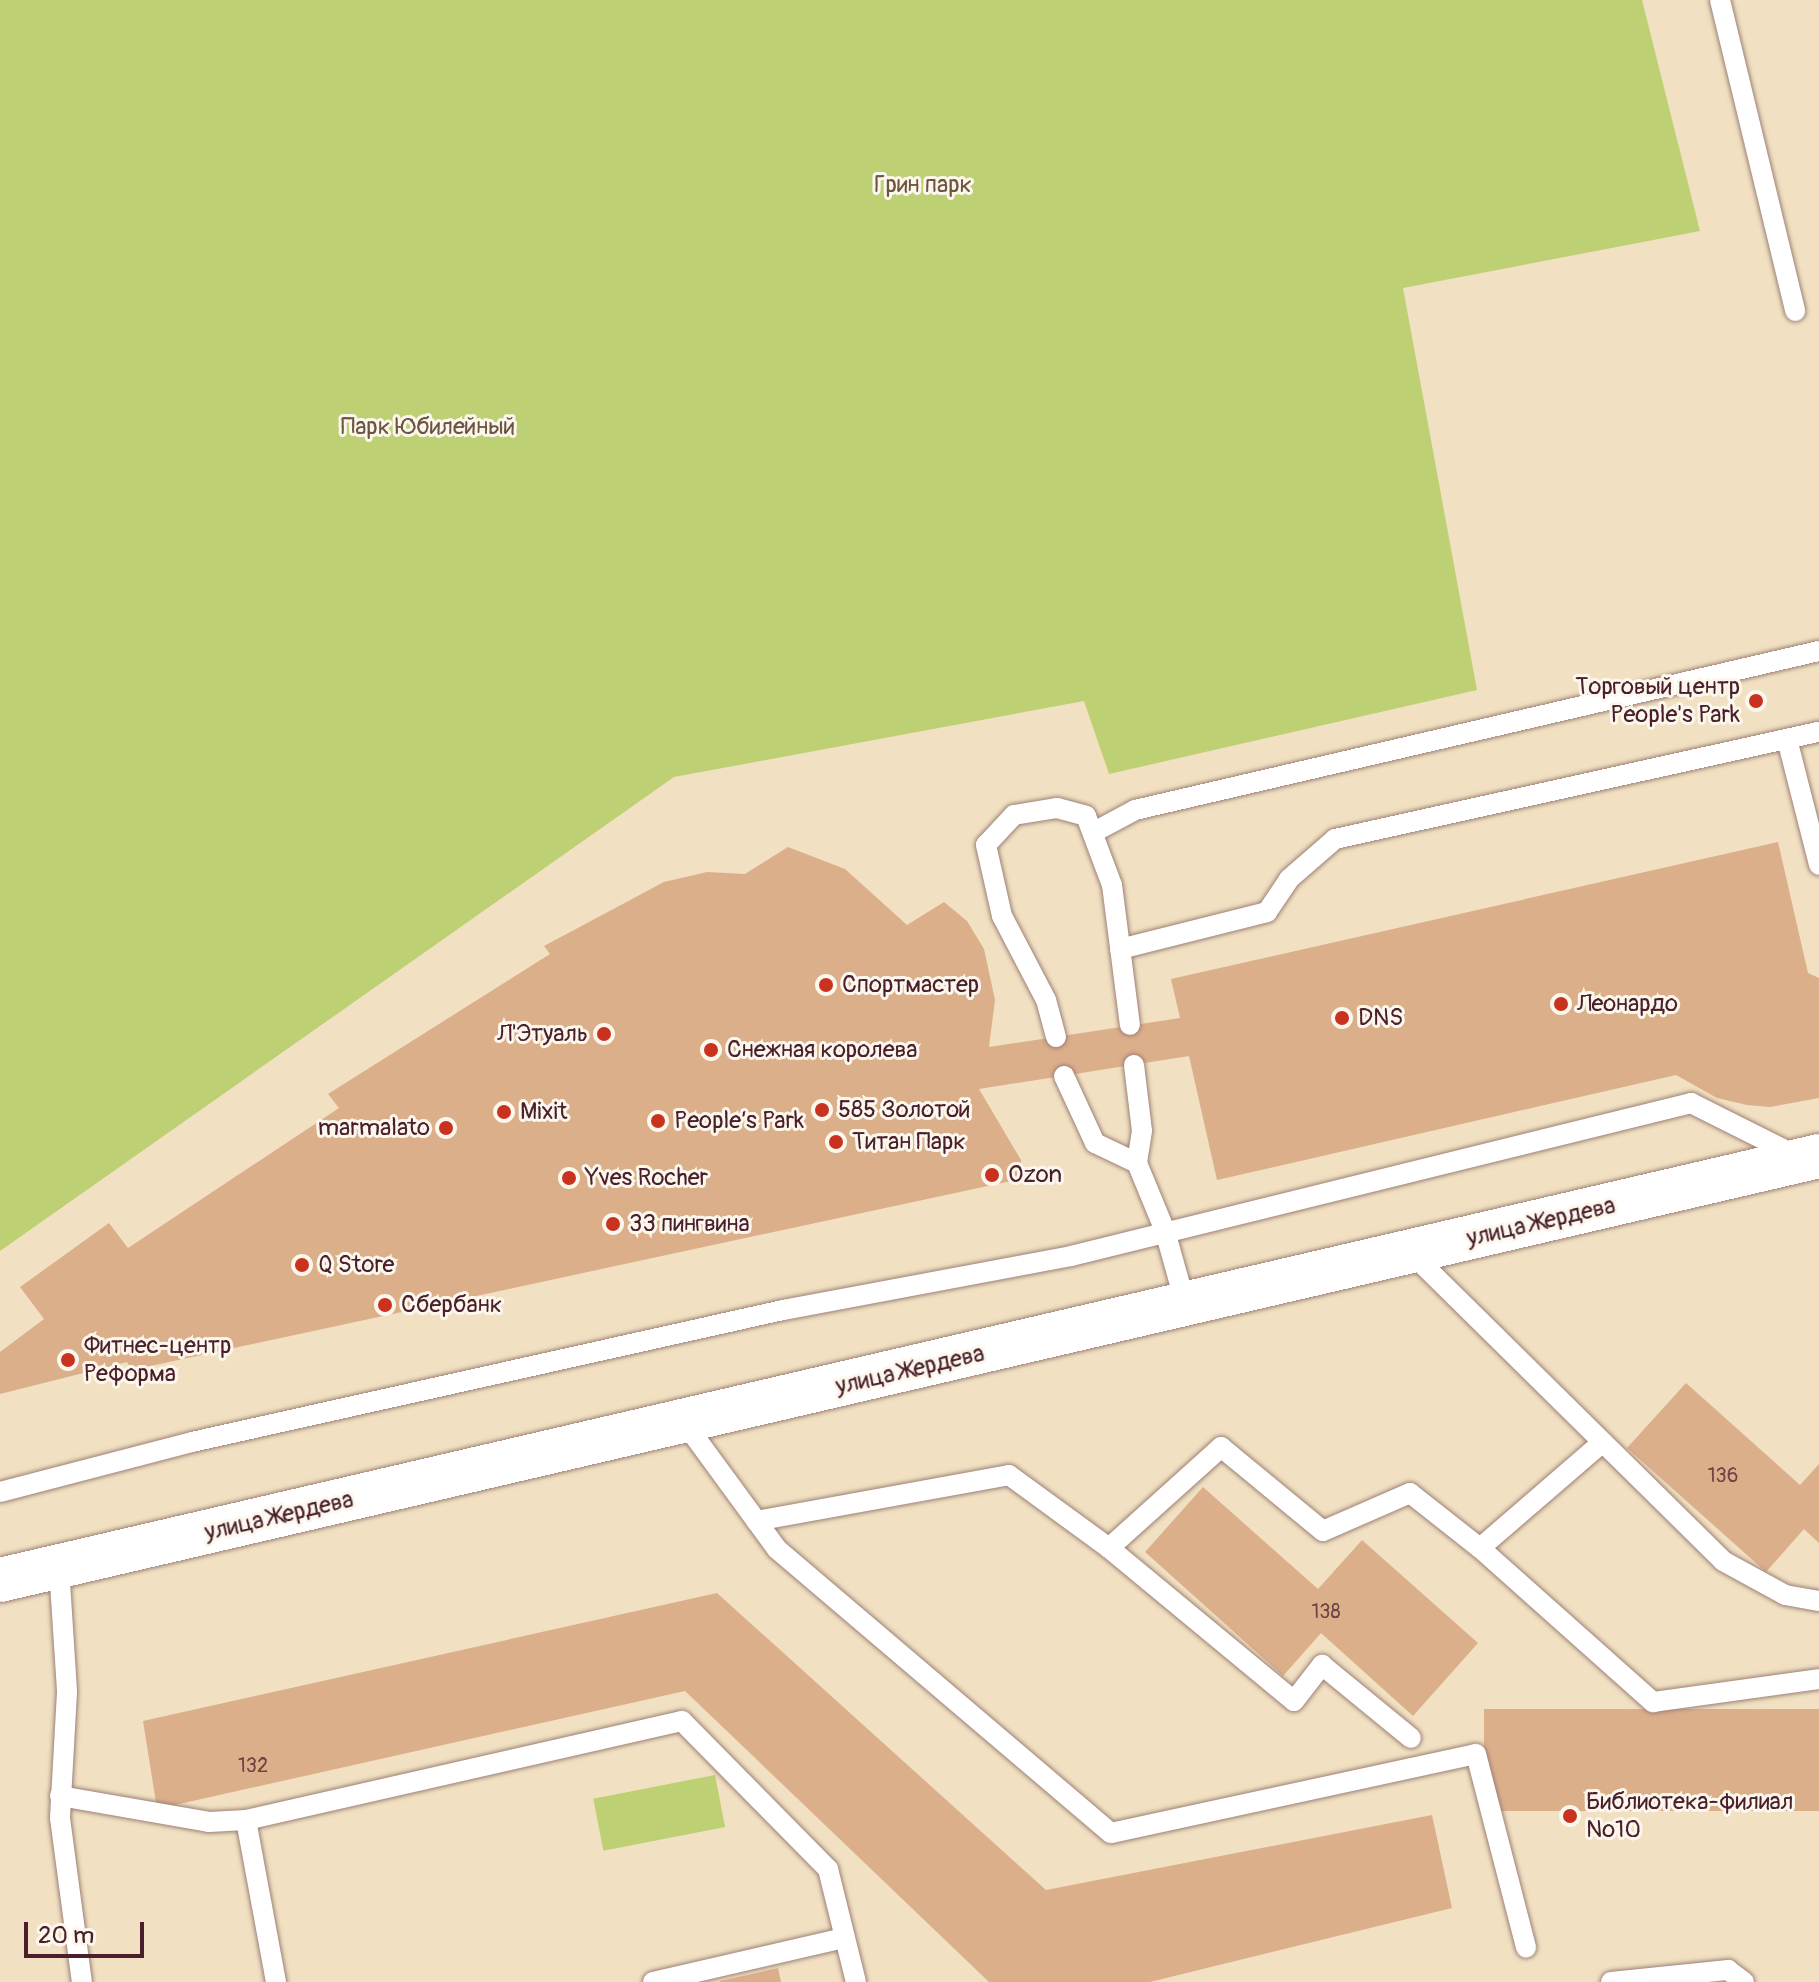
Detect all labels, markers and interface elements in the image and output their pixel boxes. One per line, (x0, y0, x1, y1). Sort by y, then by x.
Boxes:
park label: Грин парк (874, 171, 972, 199)
park label: Парк Юбилейный (341, 413, 515, 441)
place label: Торговый центр People's Park (1575, 673, 1740, 729)
marker: Торговый центр People's Park (1747, 692, 1765, 710)
place label: Спортмастер (842, 971, 979, 999)
marker: Спортмастер (817, 976, 835, 994)
place label: Леонардо (1577, 990, 1678, 1018)
marker: Леонардо (1552, 995, 1570, 1013)
place label: DNS (1358, 1004, 1403, 1032)
marker: DNS (1333, 1009, 1351, 1027)
place label: Л'Этуаль (497, 1020, 588, 1048)
marker: Л'Этуаль (595, 1025, 613, 1043)
place label: Снежная королева (727, 1036, 918, 1064)
marker: Снежная королева (702, 1041, 720, 1059)
place label: 585 Золотой (838, 1096, 971, 1124)
place label: Mixit (520, 1098, 567, 1126)
marker: 585 Золотой (813, 1101, 831, 1119)
marker: Mixit (495, 1103, 513, 1121)
place label: People’s Park (674, 1107, 804, 1135)
marker: People’s Park (649, 1112, 667, 1130)
place label: marmalato (318, 1114, 430, 1142)
marker: marmalato (437, 1119, 455, 1137)
place label: Титан Парк (852, 1128, 966, 1156)
marker: Титан Парк (827, 1133, 845, 1151)
place label: Ozon (1008, 1161, 1062, 1189)
place label: Yves Rocher (585, 1164, 708, 1192)
marker: Ozon (983, 1166, 1001, 1184)
marker: Yves Rocher (560, 1169, 578, 1187)
street label: улица Жердева (1464, 1191, 1618, 1253)
place label: 33 пингвина (629, 1210, 750, 1238)
marker: 33 пингвина (604, 1215, 622, 1233)
place label: Q Store (318, 1251, 394, 1279)
marker: Q Store (293, 1256, 311, 1274)
place label: Сбербанк (401, 1291, 502, 1319)
marker: Сбербанк (376, 1296, 394, 1314)
place label: Фитнес-центр Реформа (84, 1332, 231, 1388)
street label: улица Жердева (833, 1339, 987, 1401)
marker: Фитнес-центр Реформа (59, 1351, 77, 1369)
house number: 136 (1708, 1463, 1738, 1487)
street label: улица Жердева (202, 1485, 356, 1547)
house number: 138 (1311, 1599, 1341, 1623)
house number: 132 (238, 1753, 268, 1777)
place label: Библиотека-филиал №10 (1586, 1788, 1793, 1844)
marker: Библиотека-филиал №10 (1561, 1807, 1579, 1825)
scale bar (28, 1906, 148, 1956)
text: 20 m (38, 1921, 94, 1950)

